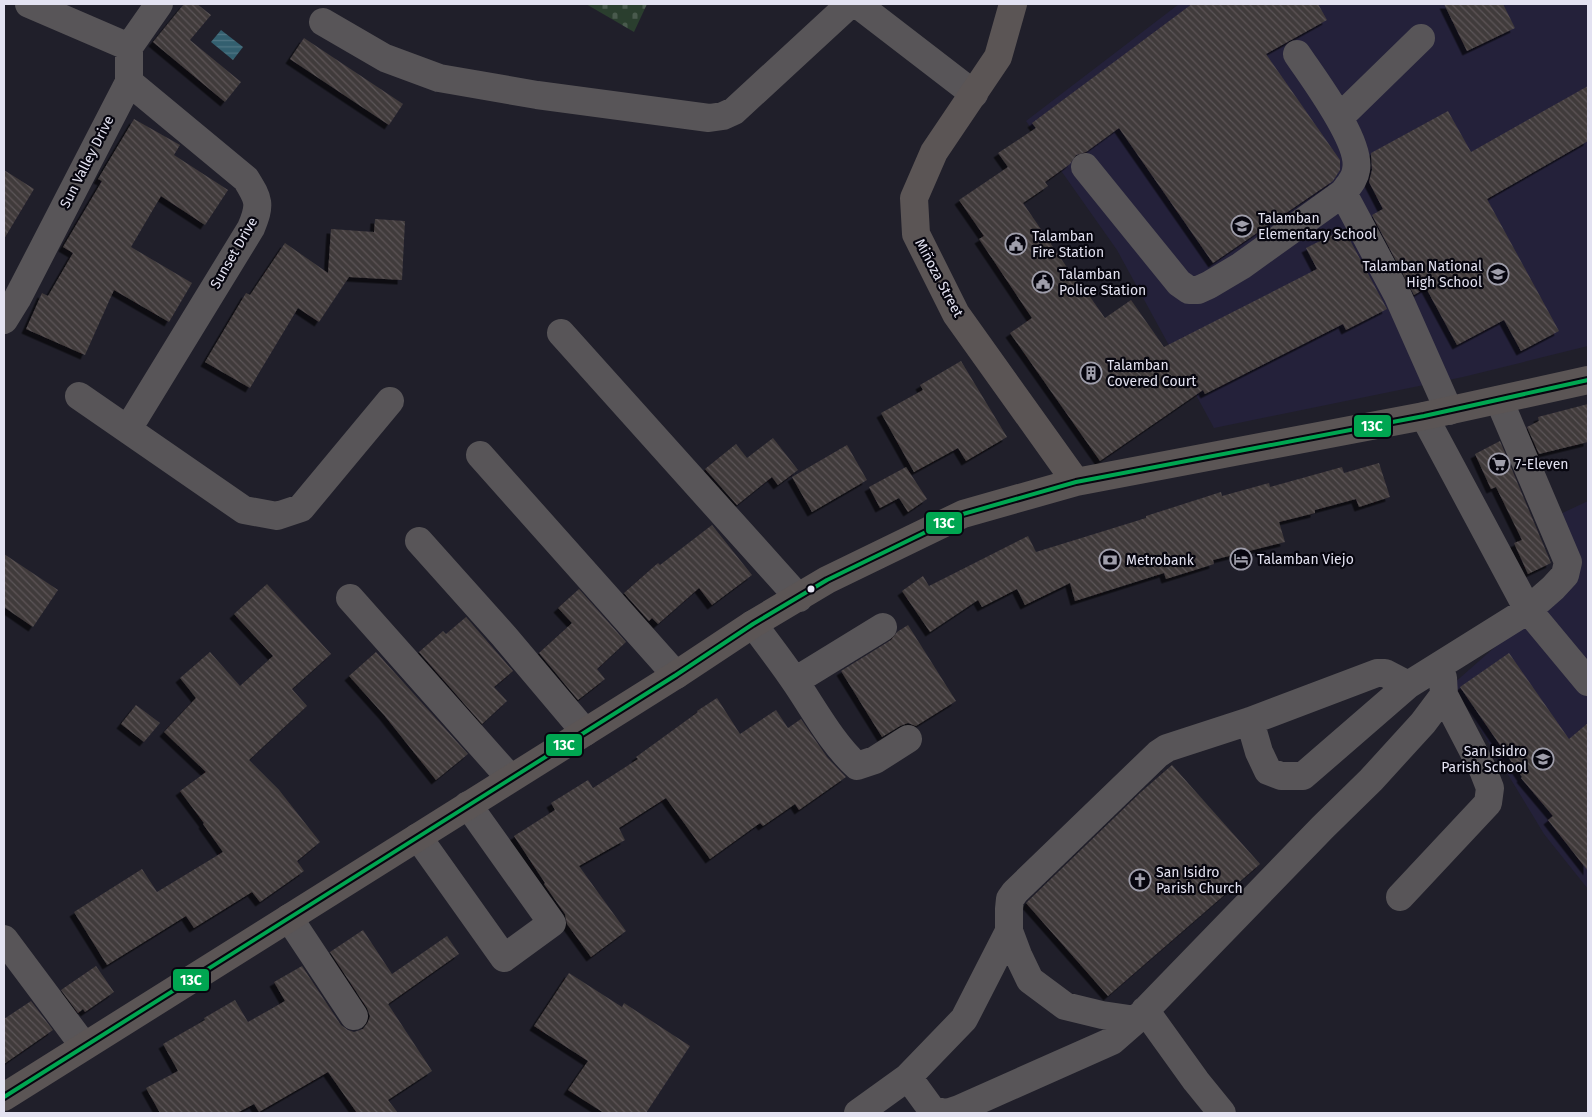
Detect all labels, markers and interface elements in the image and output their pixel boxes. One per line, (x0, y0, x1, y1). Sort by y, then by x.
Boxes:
street label: Sun Valley Drive (56, 113, 118, 211)
place label: Talamban Elementary School (1258, 210, 1376, 243)
street label: Sunset Drive (207, 214, 261, 292)
school or university icon: Talamban Elementary School (1230, 214, 1254, 238)
place label: Talamban Fire Station (1032, 228, 1104, 261)
public building icon: Talamban Fire Station (1004, 232, 1028, 256)
street label: Miñoza Street (911, 236, 967, 321)
place label: Talamban National High School (1362, 258, 1482, 291)
school or university icon: Talamban National High School (1486, 262, 1510, 286)
place label: Talamban Police Station (1059, 266, 1146, 299)
public building icon: Talamban Police Station (1031, 270, 1055, 294)
place label: Talamban Covered Court (1107, 357, 1197, 390)
building icon: Talamban Covered Court (1079, 361, 1103, 385)
line badge: 13C (1353, 414, 1392, 438)
text: 13C (1361, 418, 1383, 435)
supermarket icon: 7-Eleven (1487, 452, 1511, 476)
place label: 7-Eleven (1515, 456, 1569, 473)
line badge: 13C (925, 511, 963, 535)
text: 13C (933, 515, 955, 532)
hotel icon: Talamban Viejo (1229, 547, 1253, 571)
bank icon: Metrobank (1098, 548, 1122, 572)
place label: Talamban Viejo (1257, 551, 1354, 568)
place label: Metrobank (1126, 552, 1195, 569)
unlabelled marker (806, 584, 816, 594)
line badge: 13C (545, 733, 583, 757)
text: 13C (553, 737, 575, 754)
place label: San Isidro Parish School (1441, 743, 1527, 776)
school or university icon: San Isidro Parish School (1531, 747, 1555, 771)
place label: San Isidro Parish Church (1156, 864, 1243, 897)
church icon: San Isidro Parish Church (1128, 868, 1152, 892)
line badge: 13C (172, 968, 210, 992)
text: 13C (180, 972, 202, 989)

